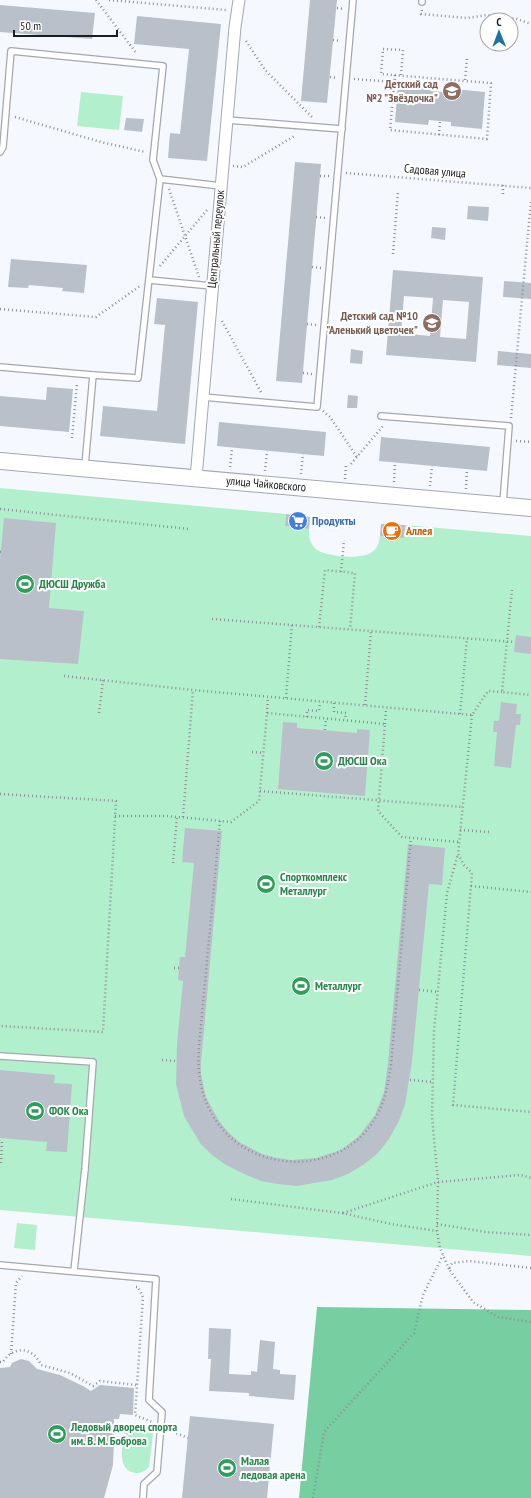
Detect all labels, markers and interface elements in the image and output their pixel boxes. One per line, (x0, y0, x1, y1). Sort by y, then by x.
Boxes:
scale bar (14, 12, 117, 38)
north arrow (479, 12, 519, 52)
text: С (496, 15, 501, 29)
text: 50 m (20, 18, 41, 33)
place label: Детский сад №2 "Звёздочка" (366, 76, 438, 105)
school or university icon: Детский сад №2 "Звёздочка" (441, 80, 463, 102)
street label: Садовая улица (403, 160, 467, 181)
street label: Центральный переулок (204, 189, 227, 289)
place label: Детский сад №10 "Аленький цветочек" (326, 308, 418, 337)
school or university icon: Детский сад №10 "Аленький цветочек" (421, 312, 443, 334)
street label: улица Чайковского (225, 473, 307, 494)
supermarket icon: Продукты (287, 510, 309, 532)
place label: Продукты (312, 513, 356, 528)
cafe icon: Аллея (381, 520, 403, 542)
place label: Аллея (405, 523, 432, 538)
sports icon: ДЮСШ Дружба (14, 573, 36, 595)
place label: ДЮСШ Дружба (39, 576, 105, 591)
sports icon: ДЮСШ Ока (313, 750, 335, 772)
place label: ДЮСШ Ока (338, 753, 387, 768)
place label: Спорткомплекс Металлург (280, 869, 348, 898)
sports icon: Спорткомплекс Металлург (255, 873, 277, 895)
sports icon: Металлург (290, 975, 312, 997)
place label: Металлург (315, 978, 362, 993)
sports icon: ФОК Ока (24, 1100, 46, 1122)
place label: ФОК Ока (49, 1103, 89, 1118)
place label: Ледовый дворец спорта им. В. М. Боброва (70, 1419, 177, 1448)
sports icon: Ледовый дворец спорта им. В. М. Боброва (46, 1423, 68, 1445)
place label: Малая ледовая арена (240, 1453, 306, 1482)
sports icon: Малая ледовая арена (216, 1457, 238, 1479)

